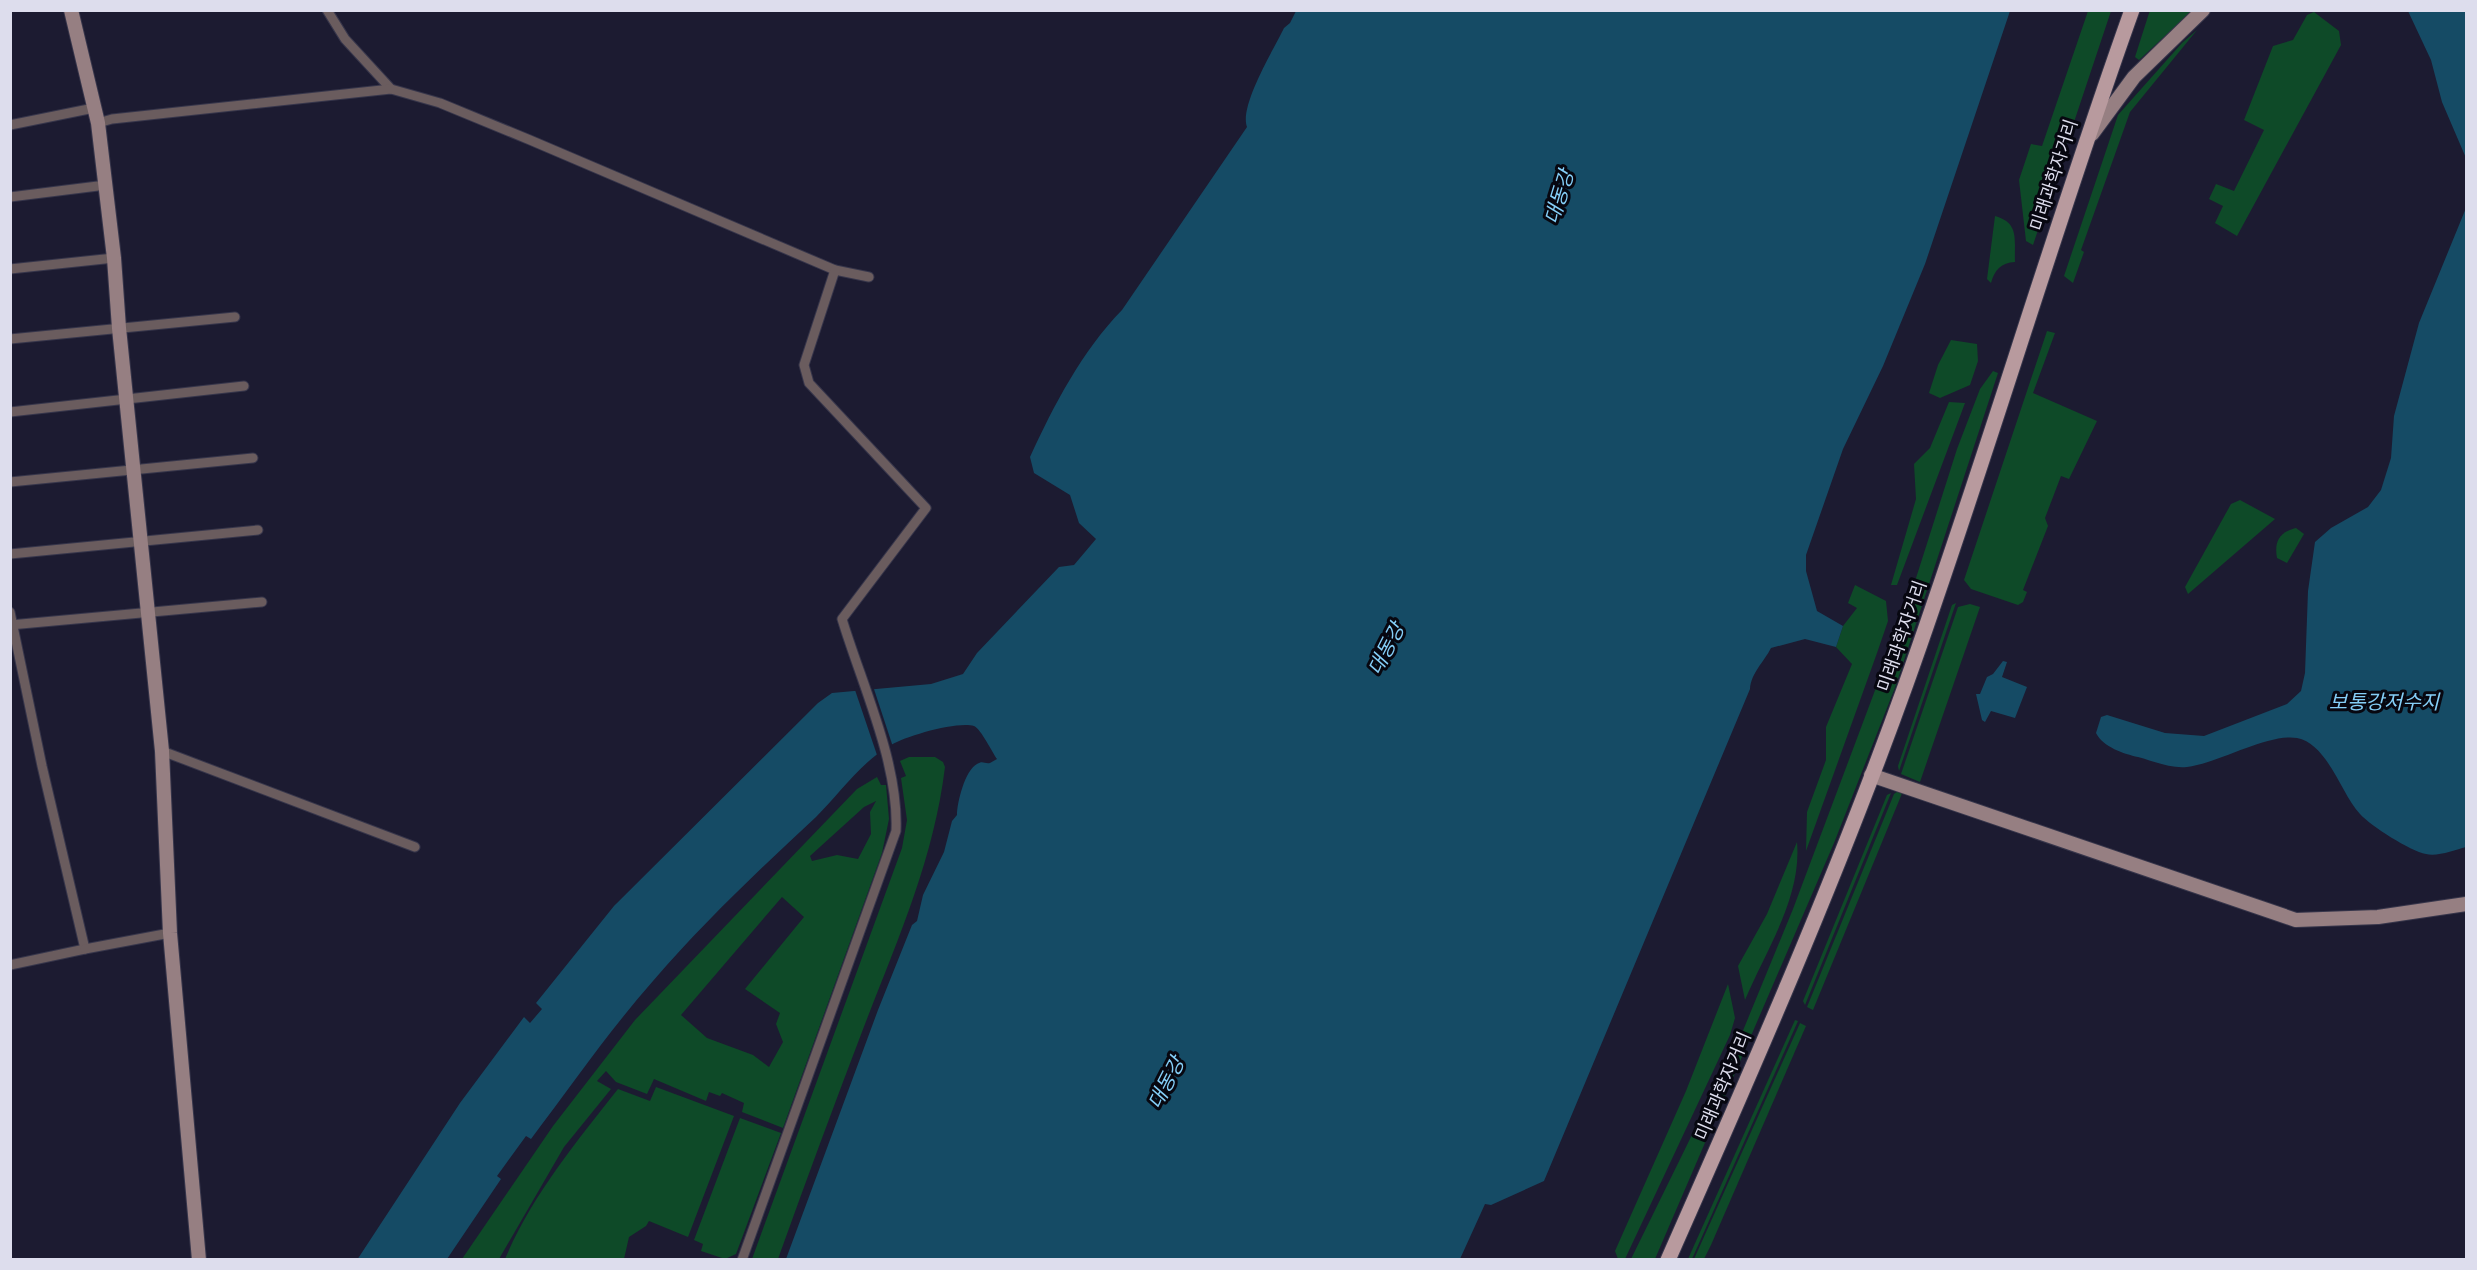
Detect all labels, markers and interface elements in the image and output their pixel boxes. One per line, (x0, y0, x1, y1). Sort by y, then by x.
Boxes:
street label: 미래과학자거리 (2026, 116, 2081, 233)
water label: 대동강 (1539, 165, 1579, 227)
street label: 미래과학자거리 (1873, 578, 1930, 694)
water label: 대동강 (1363, 617, 1410, 679)
water label: 보통강저수지 (2329, 690, 2441, 714)
street label: 미래과학자거리 (1690, 1028, 1755, 1143)
water label: 대동강 (1143, 1051, 1190, 1113)

